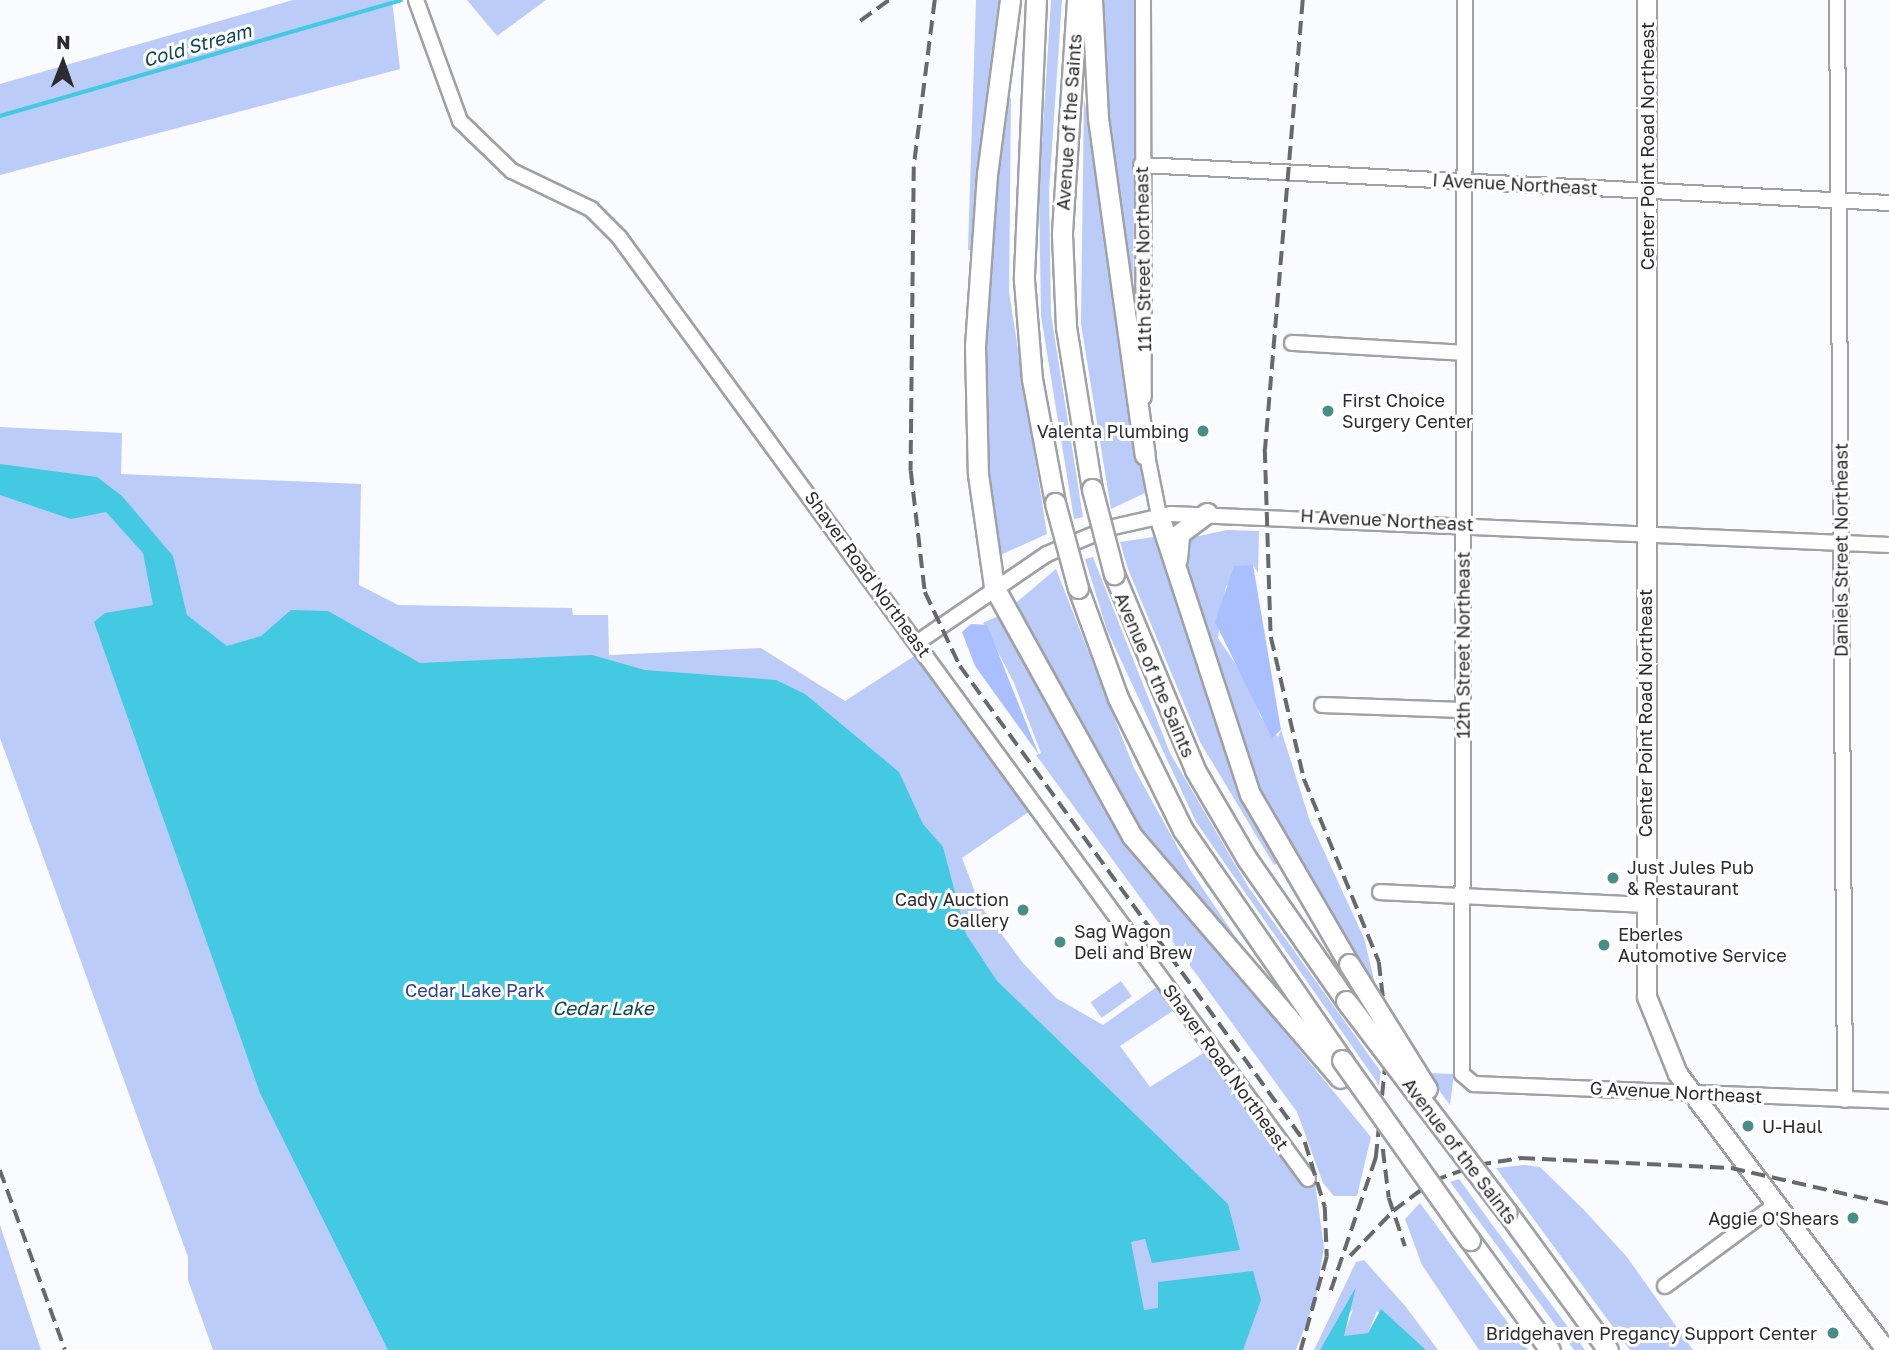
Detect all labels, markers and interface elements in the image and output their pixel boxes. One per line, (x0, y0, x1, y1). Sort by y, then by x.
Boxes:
water label: Cold Stream (140, 19, 254, 71)
street label: Center Point Road Northeast (1636, 22, 1658, 270)
north arrow (28, 28, 98, 98)
text: N (56, 30, 71, 53)
street label: Avenue of the Saints (1052, 33, 1086, 211)
street label: 11th Street Northeast (1131, 166, 1155, 352)
street label: I Avenue Northeast (1432, 169, 1598, 199)
place label: First Choice Surgery Center (1342, 390, 1473, 432)
marker: First Choice Surgery Center (1320, 403, 1336, 419)
place label: Valenta Plumbing (1037, 420, 1189, 442)
marker: Valenta Plumbing (1195, 423, 1211, 439)
street label: Daniels Street Northeast (1830, 443, 1852, 657)
street label: Shaver Road Northeast (800, 487, 936, 661)
street label: H Avenue Northeast (1300, 505, 1474, 535)
street label: 12th Street Northeast (1452, 551, 1474, 739)
street label: Avenue of the Saints (1110, 589, 1200, 761)
street label: Center Point Road Northeast (1634, 589, 1656, 837)
place label: Just Jules Pub & Restaurant (1627, 857, 1754, 900)
marker: Just Jules Pub & Restaurant (1605, 870, 1621, 886)
place label: Cady Auction Gallery (895, 889, 1009, 932)
marker: Cady Auction Gallery (1015, 902, 1031, 918)
place label: Sag Wagon Deli and Brew (1074, 921, 1193, 964)
place label: Eberles Automotive Service (1618, 924, 1787, 967)
marker: Sag Wagon Deli and Brew (1052, 934, 1068, 950)
marker: Eberles Automotive Service (1596, 937, 1612, 953)
park label: Cedar Lake Park (405, 979, 545, 1001)
street label: Shaver Road Northeast (1158, 980, 1294, 1154)
water label: Cedar Lake (552, 997, 654, 1019)
street label: Avenue of the Saints (1398, 1074, 1522, 1228)
street label: G Avenue Northeast (1589, 1077, 1763, 1107)
place label: U-Haul (1762, 1115, 1822, 1137)
marker: U-Haul (1740, 1118, 1756, 1134)
place label: Aggie O'Shears (1708, 1207, 1839, 1229)
marker: Aggie O'Shears (1845, 1210, 1861, 1226)
place label: Bridgehaven Pregancy Support Center (1486, 1322, 1817, 1344)
marker: Bridgehaven Pregancy Support Center (1823, 1323, 1843, 1343)

